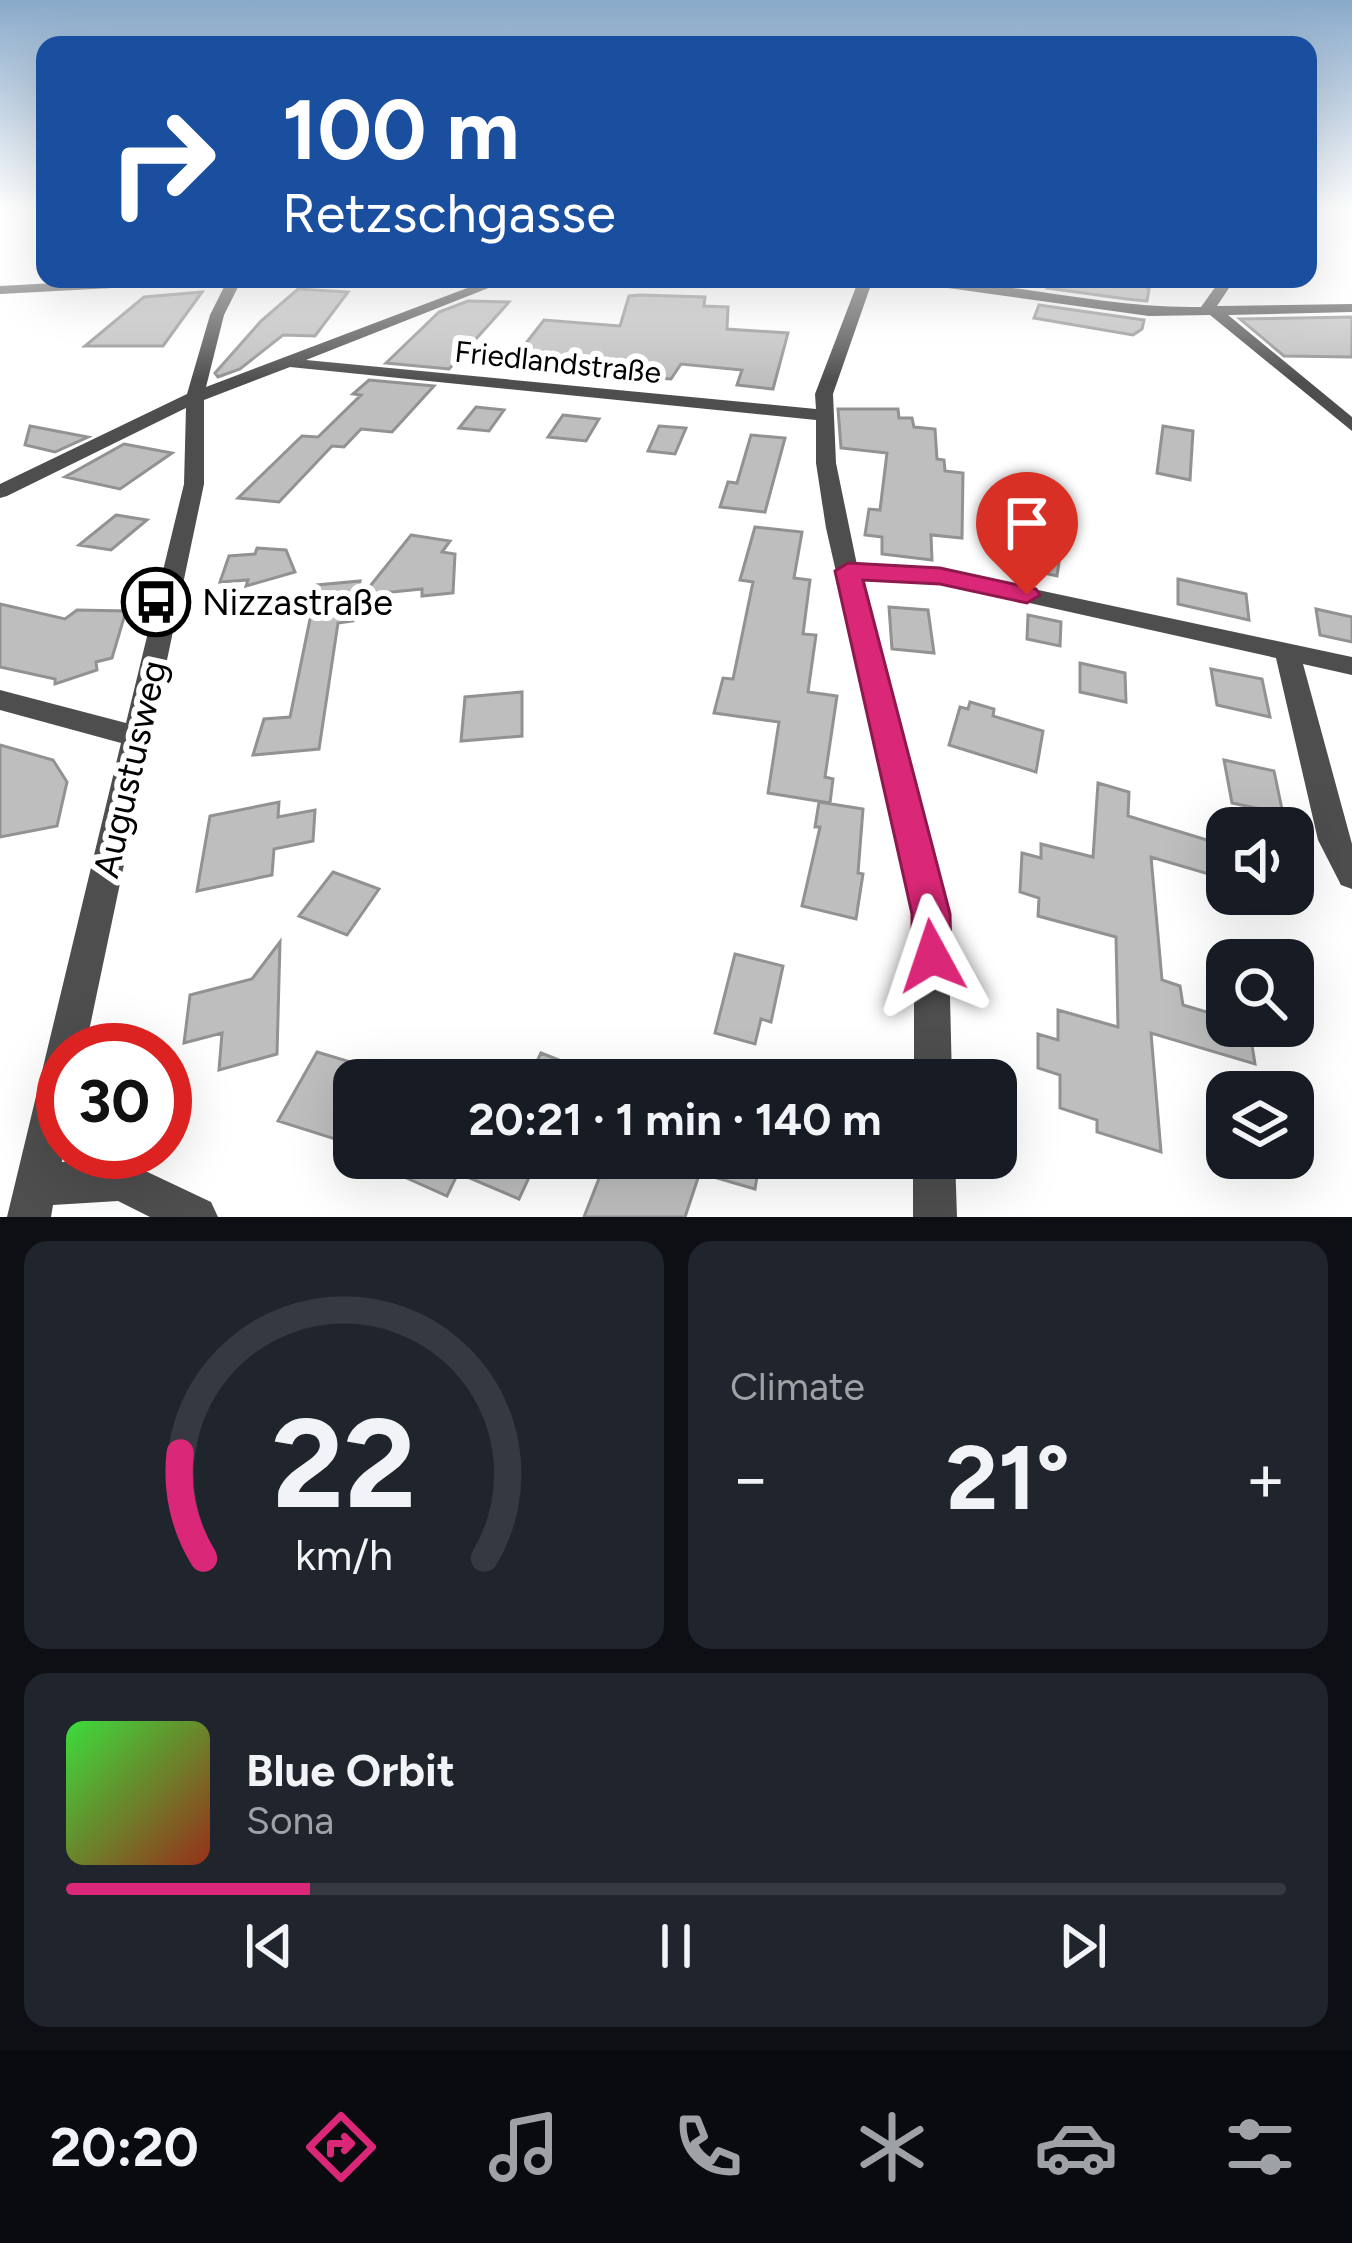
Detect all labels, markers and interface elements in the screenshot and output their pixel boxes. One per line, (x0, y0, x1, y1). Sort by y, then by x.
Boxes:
text: 100 m (282, 79, 520, 180)
icon: right (84, 84, 240, 240)
text: Retzschgasse (282, 181, 616, 246)
street label: Friedlandstraße (453, 333, 663, 391)
pin (976, 472, 1078, 595)
icon: arrive (994, 490, 1060, 556)
bus stop icon: Nizzastraße (121, 567, 191, 637)
place label: Nizzastraße (202, 581, 393, 624)
street label: Augustusweg (84, 656, 176, 882)
map controls (1206, 807, 1314, 1179)
button: sound (1206, 807, 1314, 915)
position arrow (869, 893, 995, 1019)
button: search (1206, 939, 1314, 1047)
speed limit sign: 30 (36, 1023, 192, 1179)
button: layers (1206, 1071, 1314, 1179)
text: 20:21 · 1 min · 140 m (469, 1092, 881, 1146)
text: Climate (730, 1363, 865, 1410)
text: 22 (272, 1388, 416, 1538)
text: 21° (946, 1423, 1070, 1532)
text: − (730, 1438, 771, 1518)
text: + (1245, 1438, 1286, 1518)
text: km/h (295, 1529, 393, 1581)
text: Blue Orbit (246, 1743, 455, 1797)
text: Sona (246, 1797, 334, 1844)
icon: previous (236, 1913, 302, 1979)
icon: pause (643, 1913, 709, 1979)
icon: next (1050, 1913, 1116, 1979)
icon: directions (299, 2105, 383, 2189)
icon: music (482, 2105, 566, 2189)
icon: phone (666, 2105, 750, 2189)
icon: climate (850, 2105, 934, 2189)
icon: car (1034, 2105, 1118, 2189)
icon: filters (1218, 2105, 1302, 2189)
text: 20:20 (50, 2115, 199, 2180)

